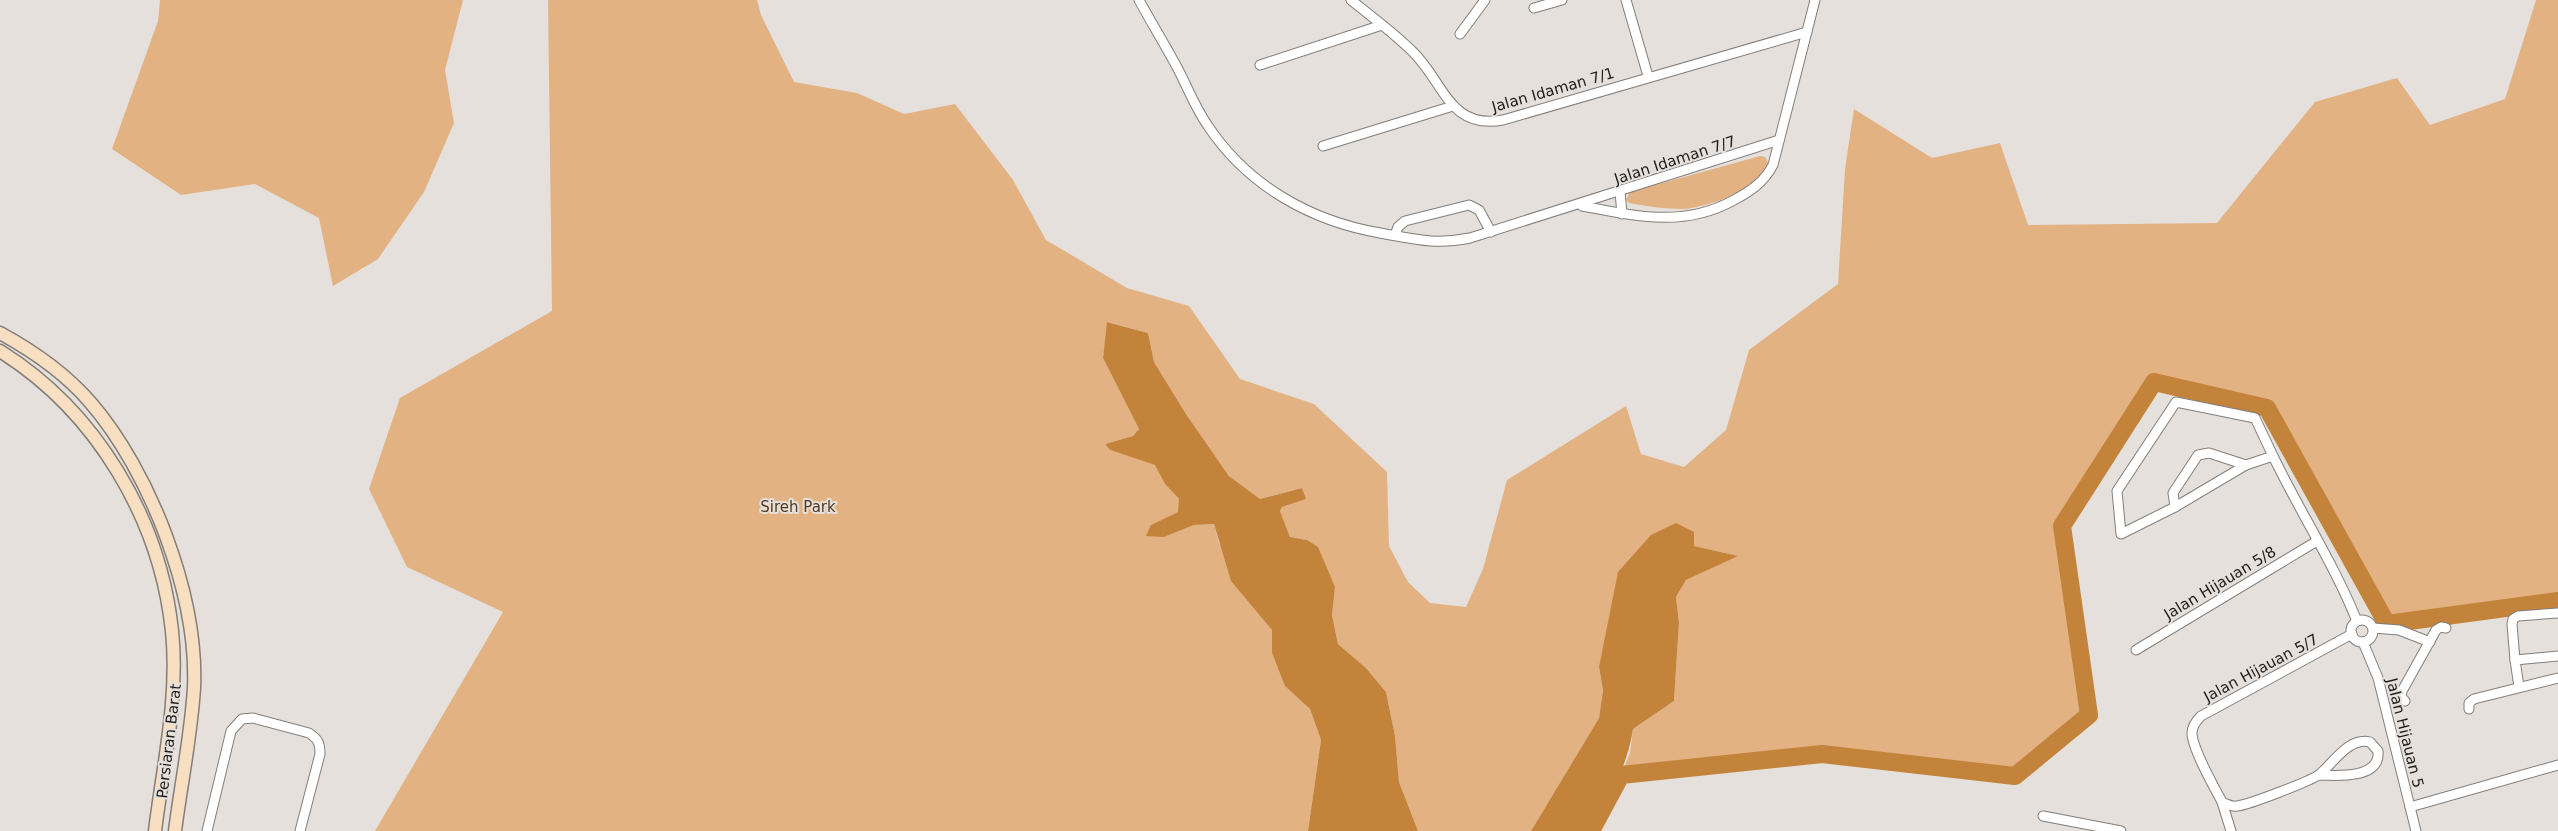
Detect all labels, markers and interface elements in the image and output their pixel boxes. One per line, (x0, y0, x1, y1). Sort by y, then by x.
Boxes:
street label: Jalan Idaman 7/1 (1489, 64, 1616, 116)
street label: Jalan Idaman 7/7 (1611, 132, 1738, 188)
park label: Sireh Park (760, 498, 836, 516)
street label: Jalan Hijauan 5/8 (2160, 543, 2279, 624)
street label: Jalan Hijauan 5/7 (2200, 630, 2321, 706)
street label: Jalan Hijauan 5 (2382, 675, 2427, 790)
street label: Persiaran Barat (153, 682, 185, 799)

